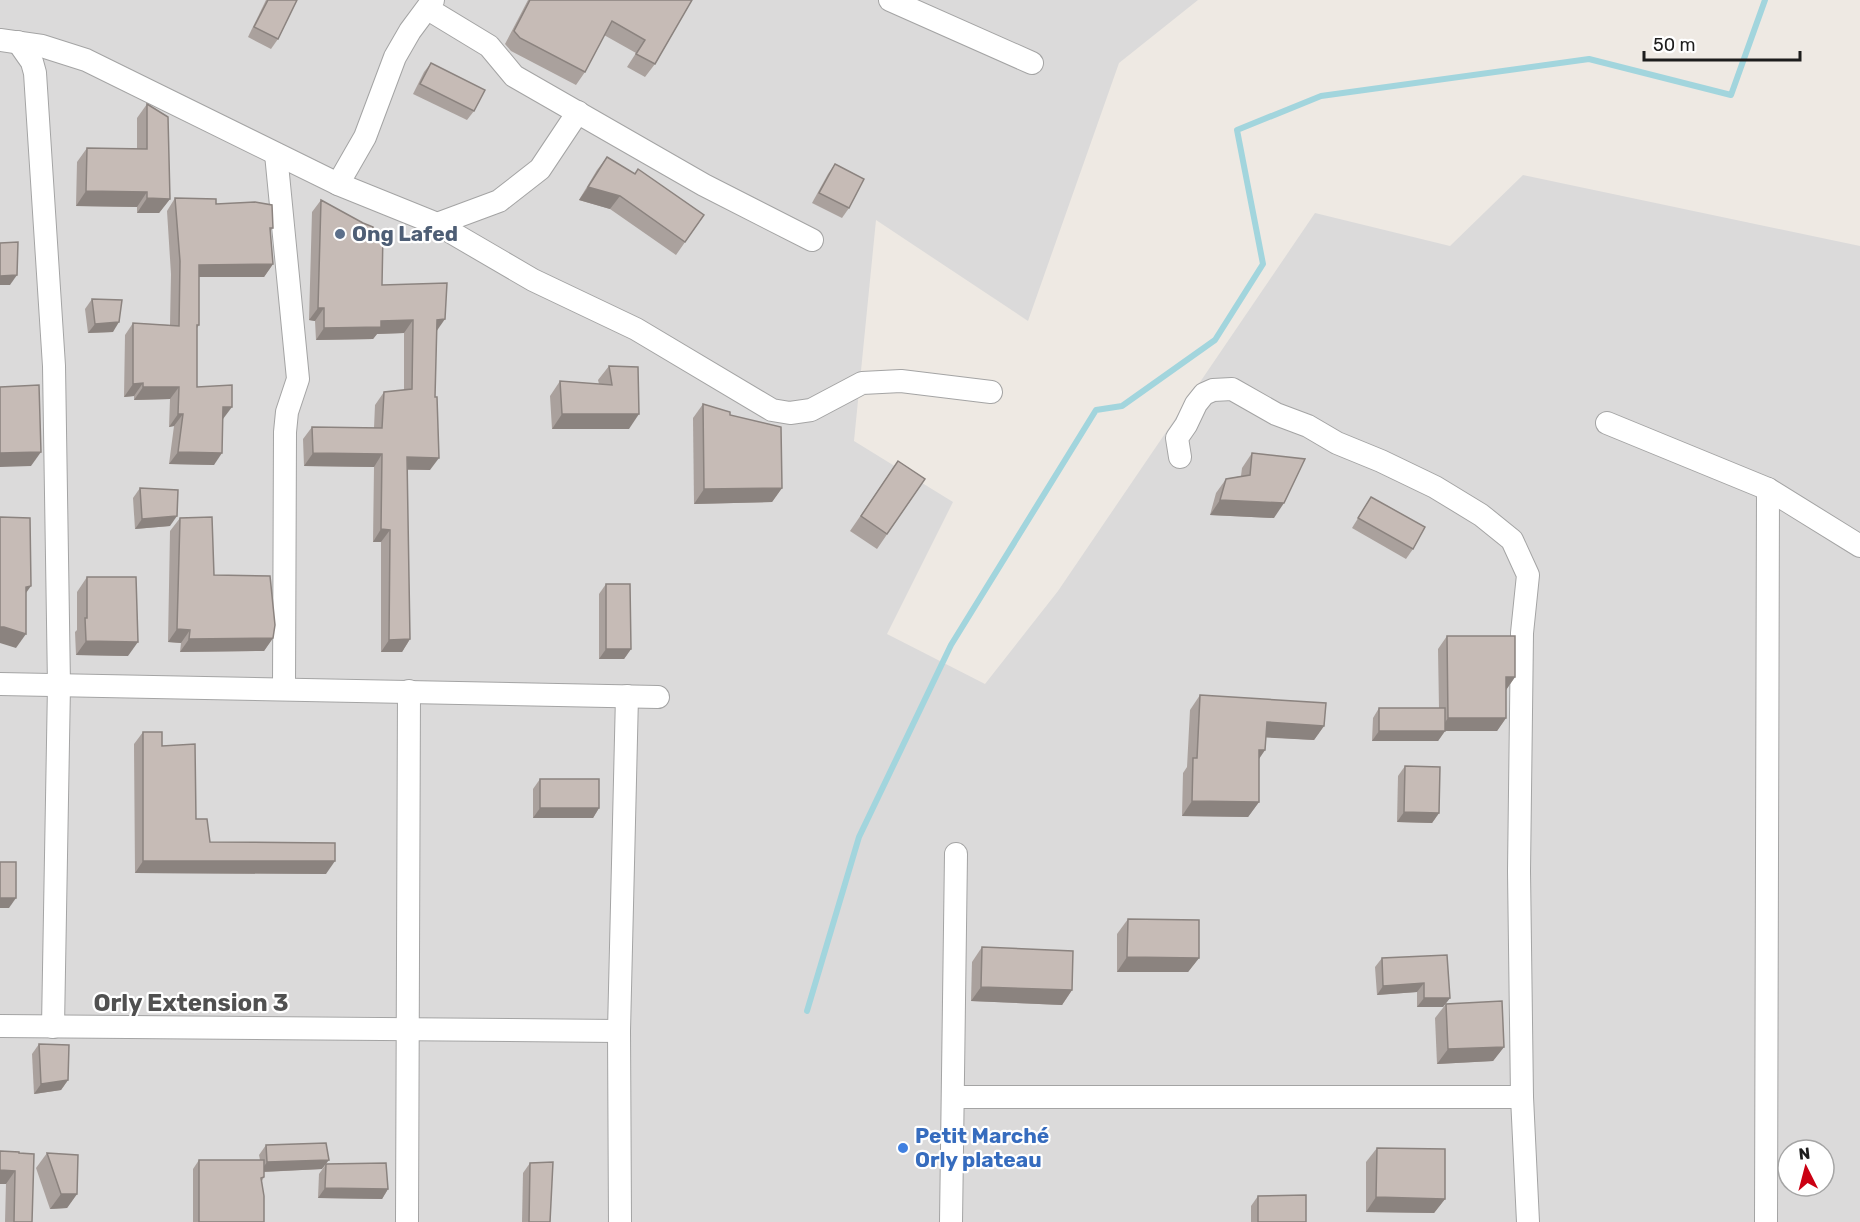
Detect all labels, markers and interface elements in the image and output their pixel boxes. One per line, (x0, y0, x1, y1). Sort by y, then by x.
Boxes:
scale bar (1644, 24, 1800, 62)
text: 50 m (1653, 34, 1696, 56)
place label: Ong Lafed (352, 221, 458, 246)
marker: Ong Lafed (333, 227, 347, 241)
district label: Orly Extension 3 (93, 989, 289, 1017)
place label: Petit Marché Orly plateau (915, 1123, 1049, 1172)
north arrow (1776, 1138, 1836, 1198)
marker: Petit Marché Orly plateau (896, 1141, 910, 1155)
text: N (1798, 1144, 1811, 1164)

